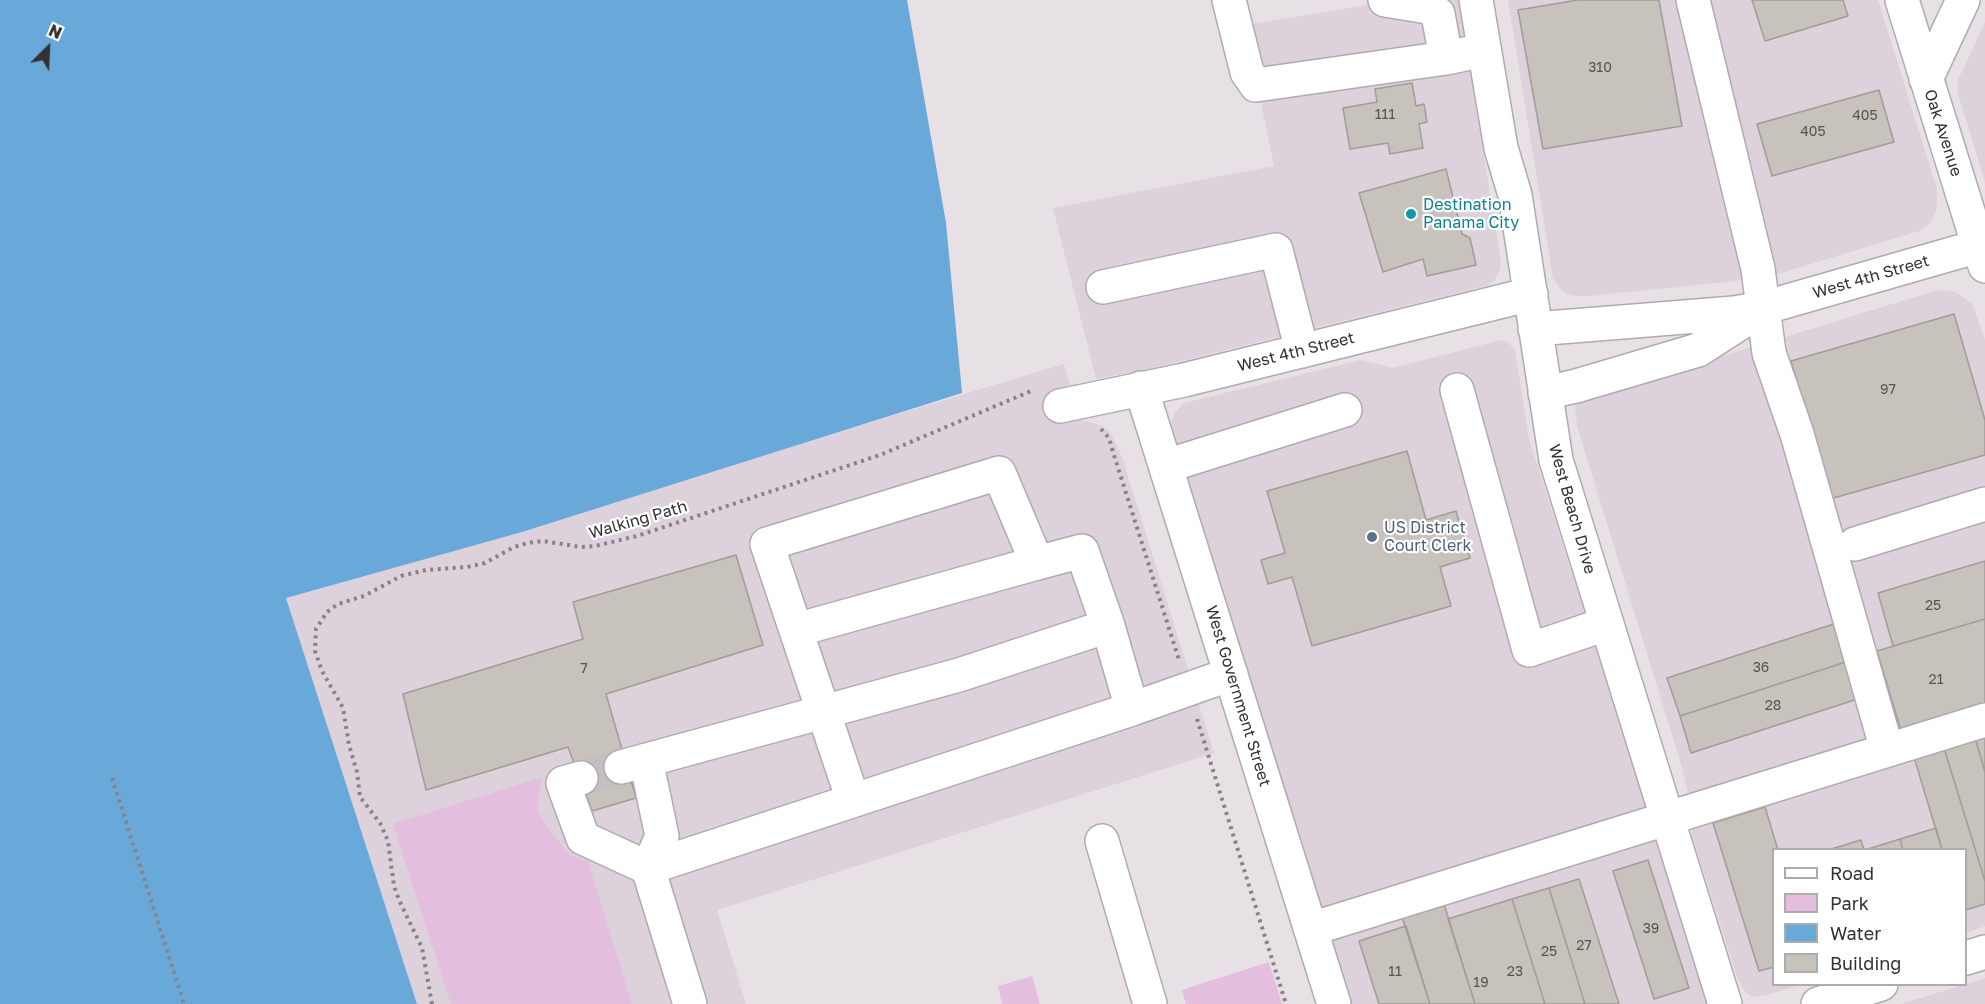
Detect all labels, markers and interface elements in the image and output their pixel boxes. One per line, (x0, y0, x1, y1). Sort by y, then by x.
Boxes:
north arrow (18, 18, 78, 78)
text: N (46, 20, 65, 43)
house number: 310 (1588, 60, 1612, 76)
street label: Oak Avenue (1920, 87, 1966, 179)
house number: 111 (1375, 107, 1395, 123)
house number: 405 (1852, 108, 1878, 124)
house number: 405 (1800, 124, 1826, 140)
place label: Destination Panama City (1423, 195, 1519, 233)
marker: Destination Panama City (1404, 207, 1418, 221)
street label: West 4th Street (1811, 251, 1931, 303)
street label: West 4th Street (1235, 328, 1357, 376)
house number: 97 (1880, 382, 1896, 398)
street label: West Beach Drive (1544, 442, 1600, 576)
street label: Walking Path (587, 497, 689, 543)
place label: US District Court Clerk (1384, 518, 1472, 556)
marker: US District Court Clerk (1365, 530, 1379, 544)
house number: 25 (1925, 598, 1941, 614)
street label: West Government Street (1201, 603, 1275, 789)
house number: 36 (1753, 660, 1769, 676)
house number: 7 (580, 661, 588, 677)
house number: 21 (1929, 672, 1943, 688)
house number: 28 (1765, 698, 1781, 714)
legend (1772, 848, 1967, 986)
text: Road (1830, 862, 1874, 884)
text: Park (1830, 892, 1869, 914)
house number: 39 (1643, 921, 1659, 937)
text: Water (1830, 922, 1881, 944)
house number: 27 (1576, 938, 1592, 954)
house number: 25 (1541, 944, 1557, 960)
text: Building (1830, 952, 1901, 974)
house number: 11 (1388, 964, 1402, 980)
house number: 23 (1507, 964, 1523, 980)
house number: 19 (1473, 975, 1489, 991)

